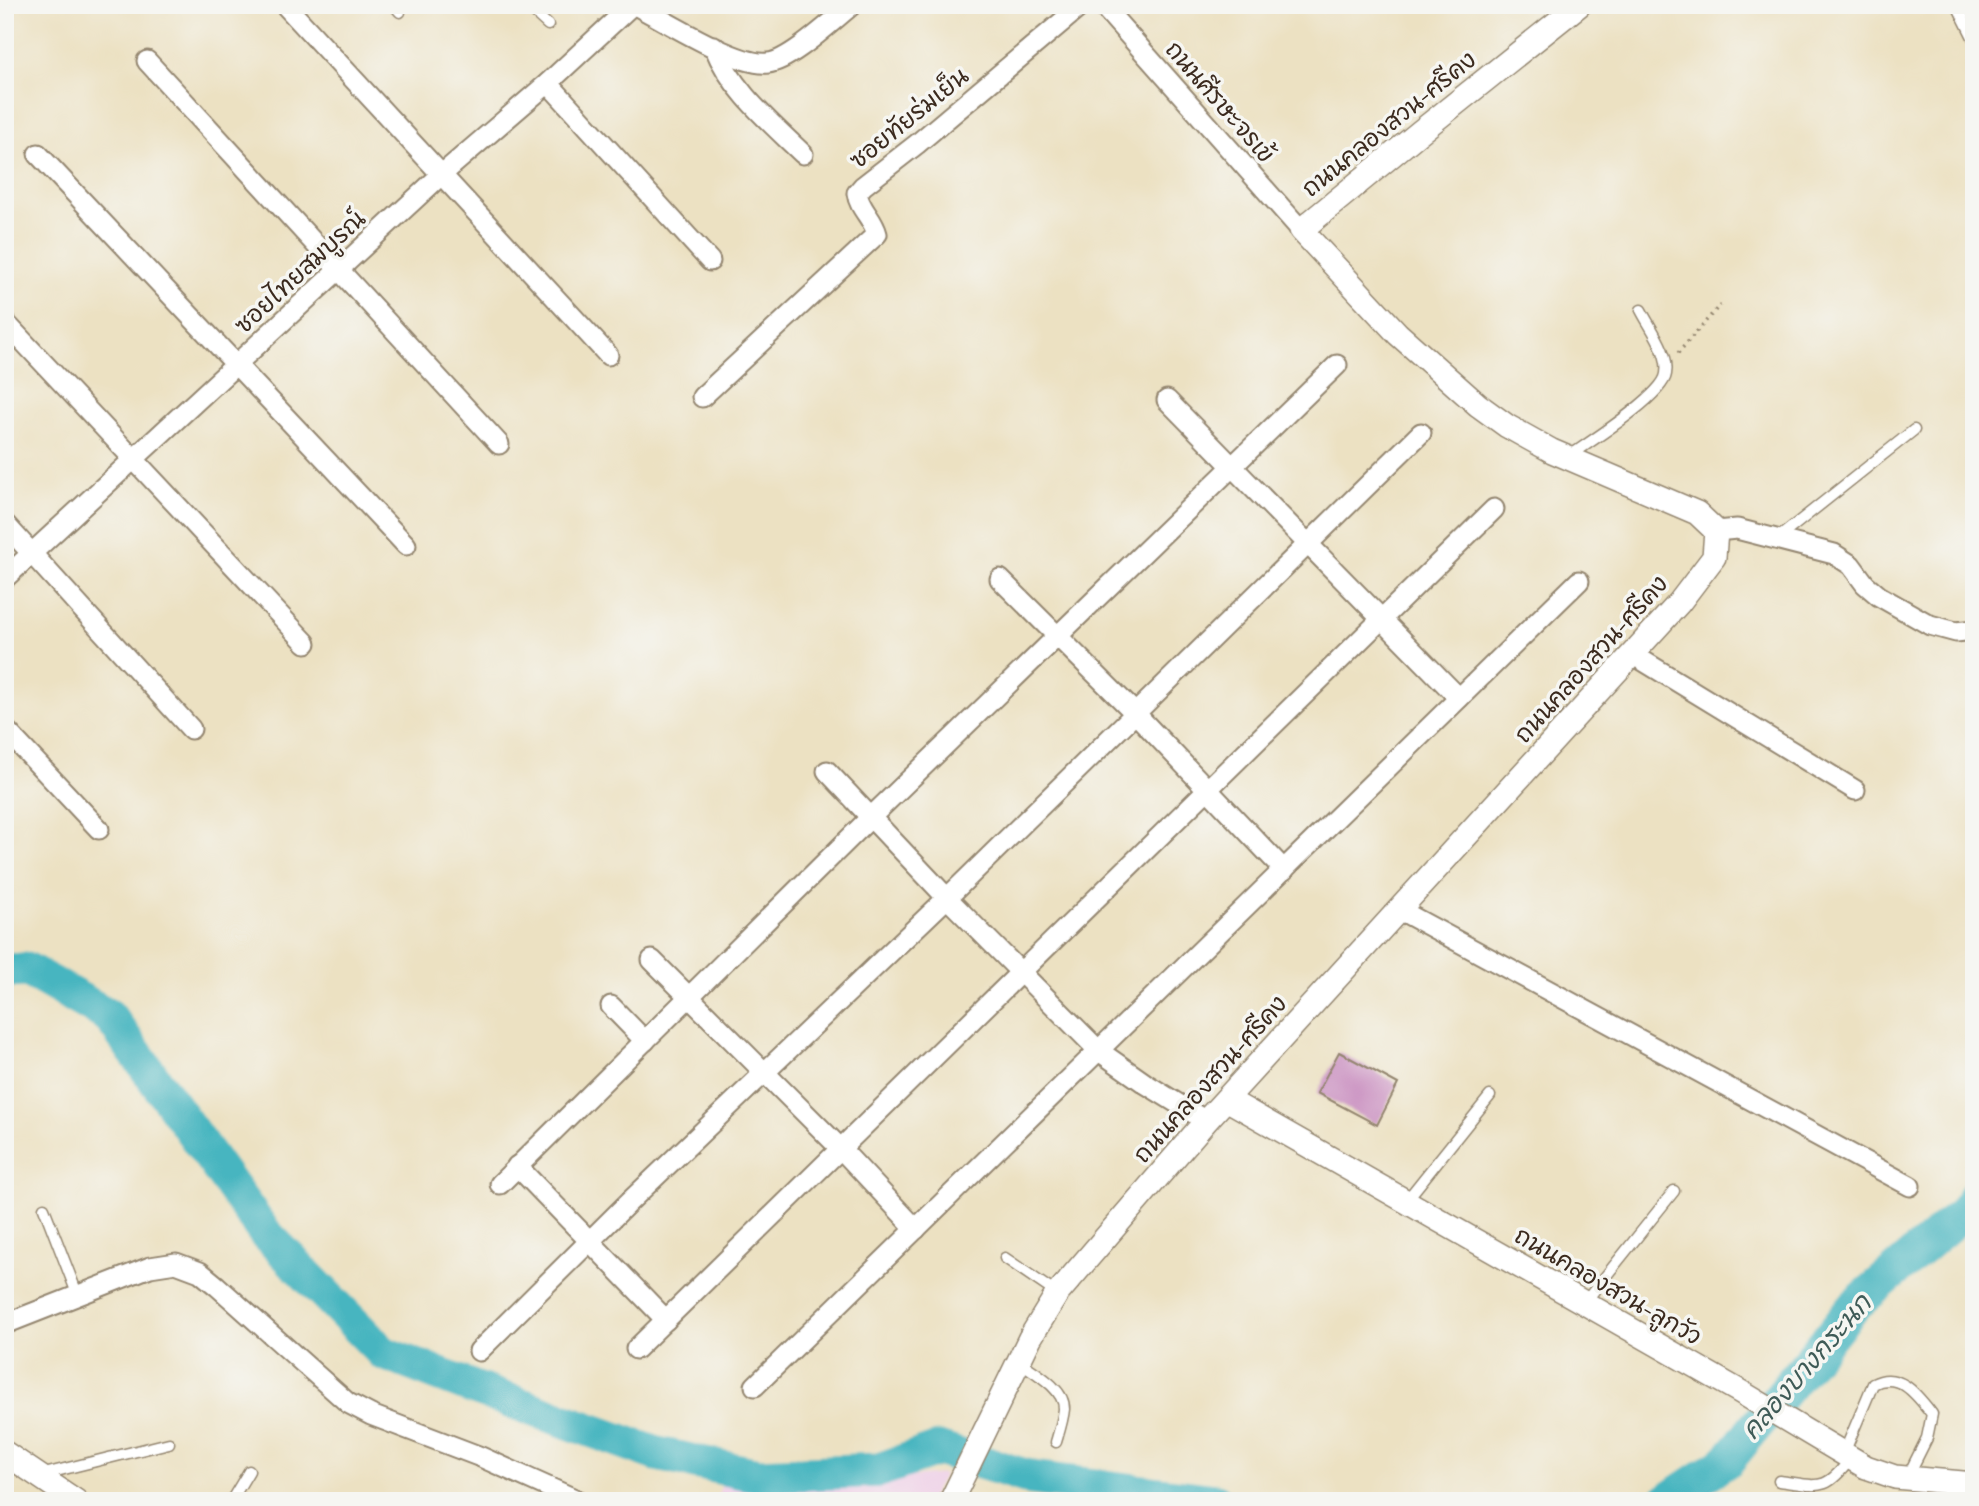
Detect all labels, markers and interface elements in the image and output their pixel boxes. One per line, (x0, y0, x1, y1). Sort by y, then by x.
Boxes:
street label: ถนนศีรษะจรเข้ (1160, 35, 1281, 168)
street label: ถนนคลองสวน-ศรีคง (1296, 45, 1482, 203)
street label: ซอยทัยร่มเย็น (843, 61, 974, 174)
street label: ซอยไทยสมบูรณ์ (228, 203, 374, 342)
street label: ถนนคลองสวน-ศรีคง (1508, 569, 1673, 748)
street label: ถนนคลองสวน-ศรีคง (1127, 989, 1292, 1168)
street label: ถนนคลองสวน-ลูกวัว (1508, 1221, 1706, 1354)
water label: คลองบางกระนก (1736, 1288, 1879, 1445)

